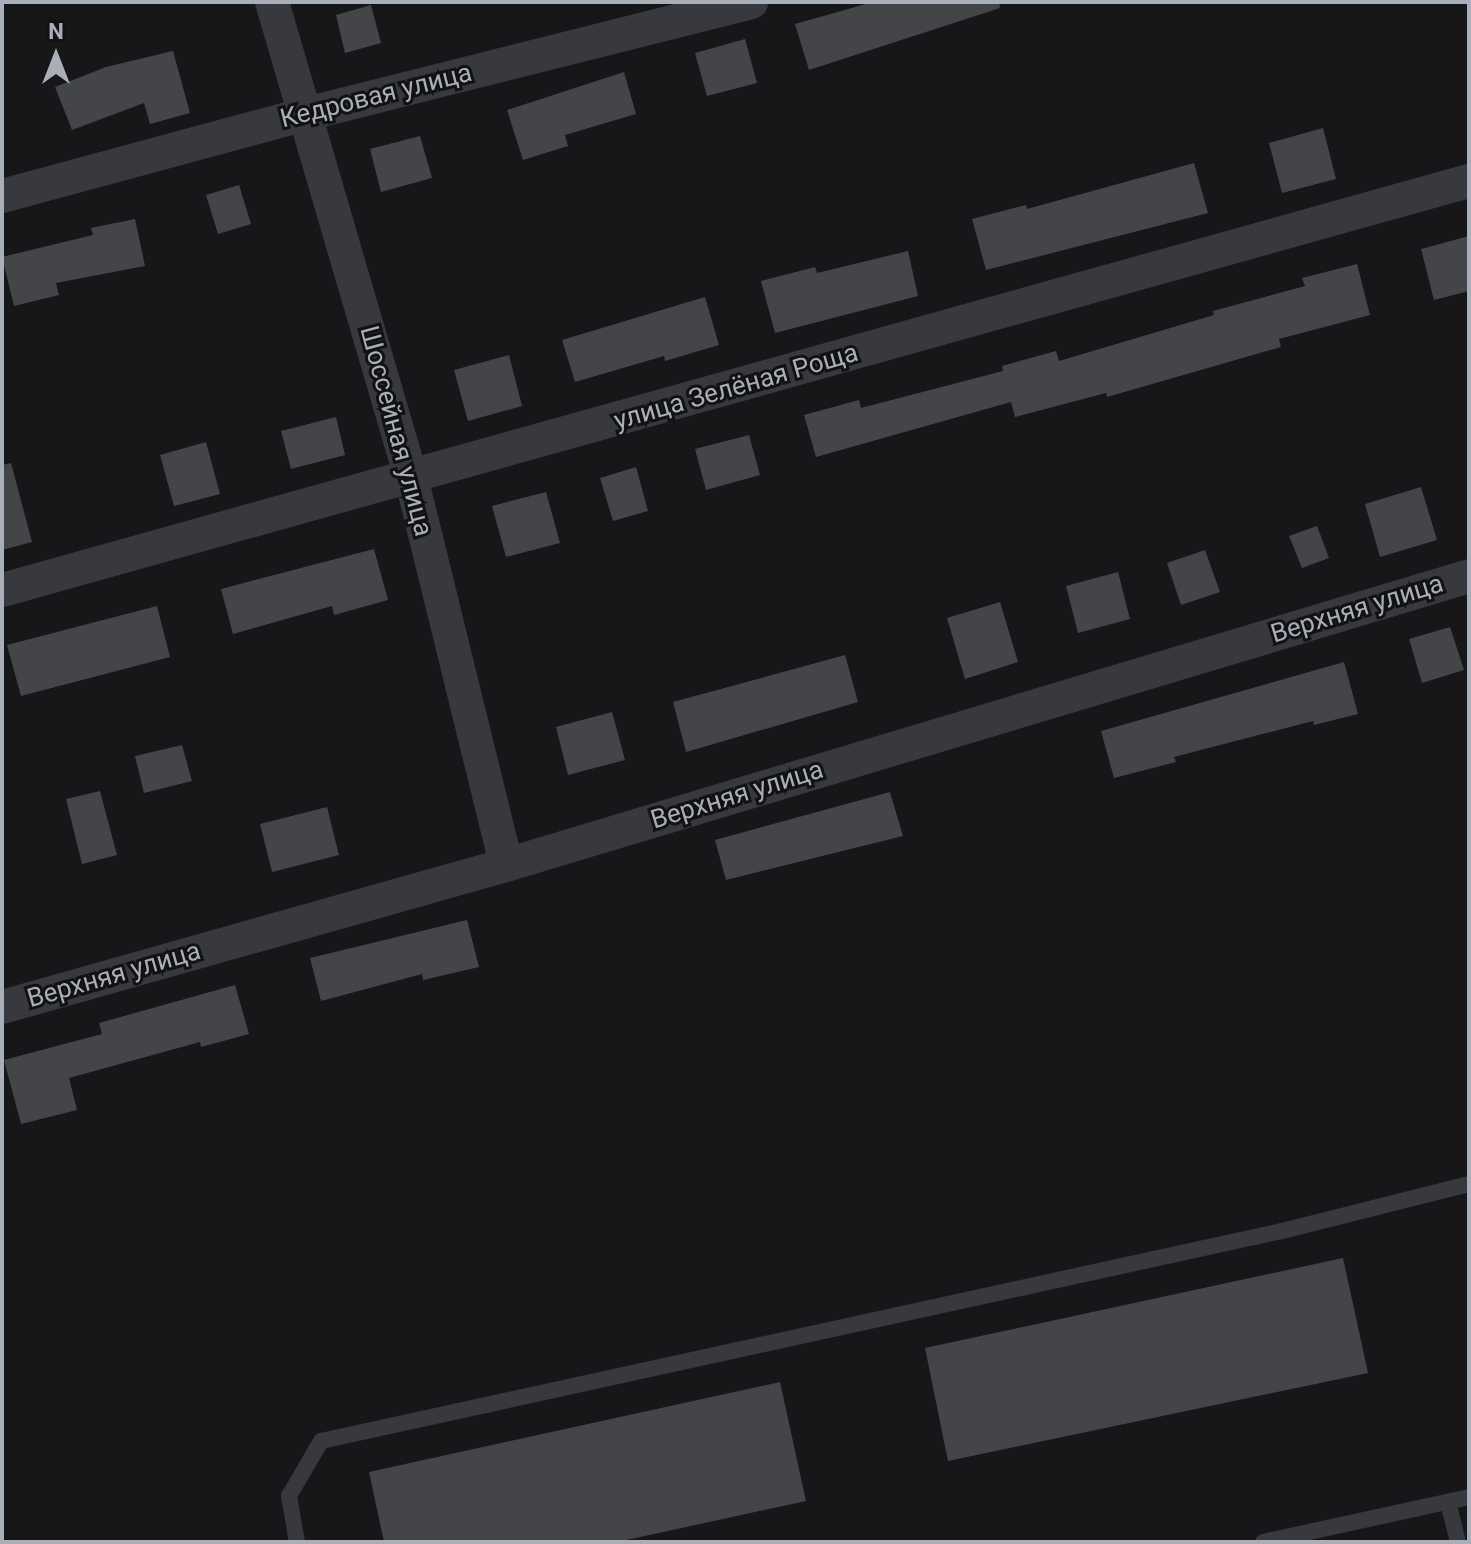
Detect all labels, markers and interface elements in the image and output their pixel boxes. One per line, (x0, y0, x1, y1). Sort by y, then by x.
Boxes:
north arrow (16, 16, 96, 96)
text: N (48, 19, 64, 44)
street label: Кедровая улица (277, 57, 475, 135)
street label: Шоссейная улица (353, 322, 439, 540)
street label: улица Зелёная Роща (610, 337, 862, 437)
street label: Верхняя улица (1267, 568, 1447, 650)
street label: Верхняя улица (647, 754, 827, 836)
street label: Верхняя улица (24, 935, 204, 1015)

